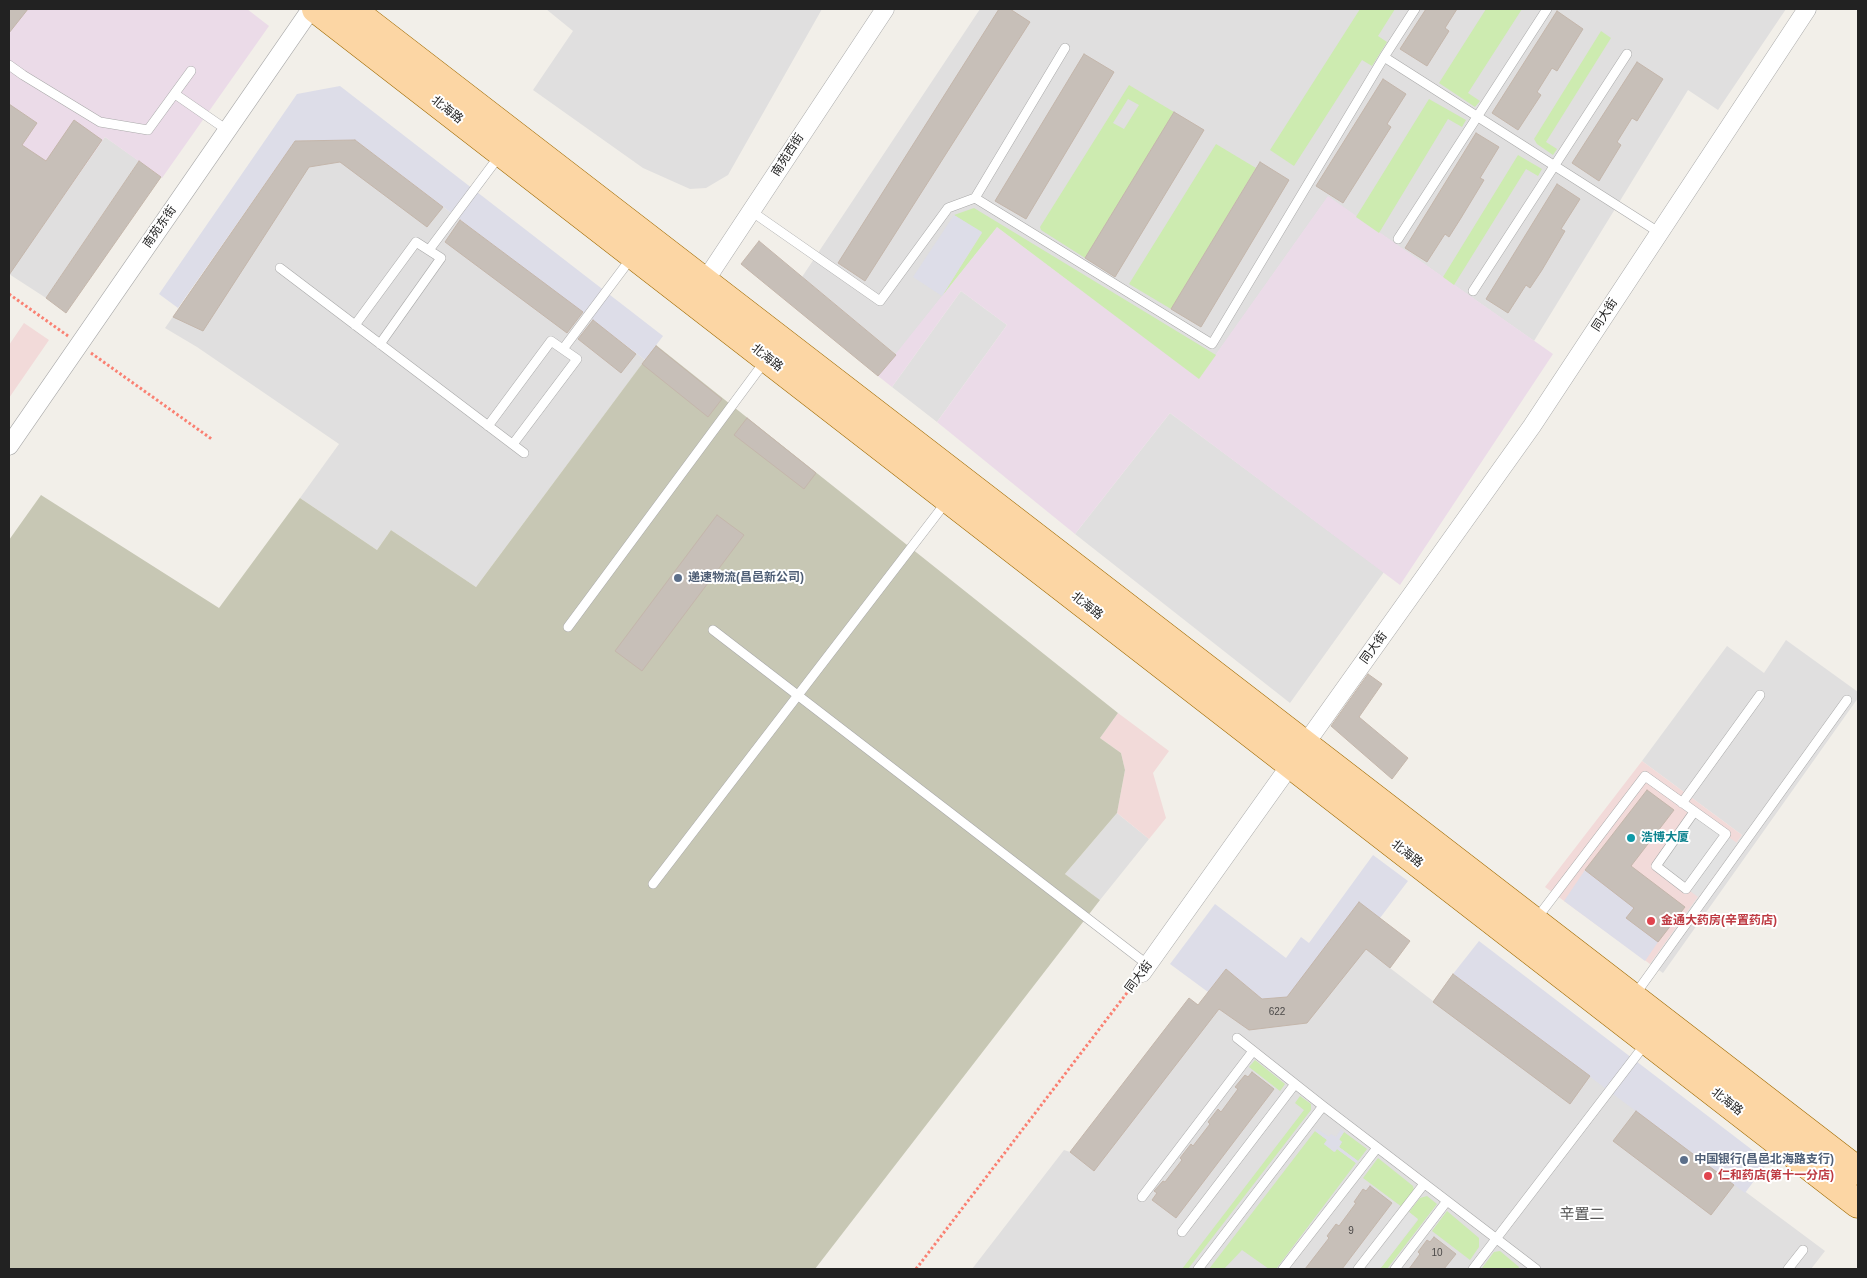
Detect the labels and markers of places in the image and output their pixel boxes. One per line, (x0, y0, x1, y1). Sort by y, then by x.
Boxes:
place label: 递速物流(昌邑新公司) (688, 571, 804, 585)
marker: 递速物流(昌邑新公司) (672, 572, 684, 584)
place label: 浩博大厦 (1641, 831, 1689, 845)
marker: 浩博大厦 (1625, 832, 1637, 844)
place label: 金通大药房(辛置药店) (1661, 914, 1777, 928)
marker: 金通大药房(辛置药店) (1645, 915, 1657, 927)
place label: 中国银行(昌邑北海路支行) (1694, 1153, 1834, 1167)
marker: 中国银行(昌邑北海路支行) (1678, 1154, 1690, 1166)
place label: 仁和药店(第十一分店) (1718, 1169, 1834, 1183)
marker: 仁和药店(第十一分店) (1702, 1170, 1714, 1182)

